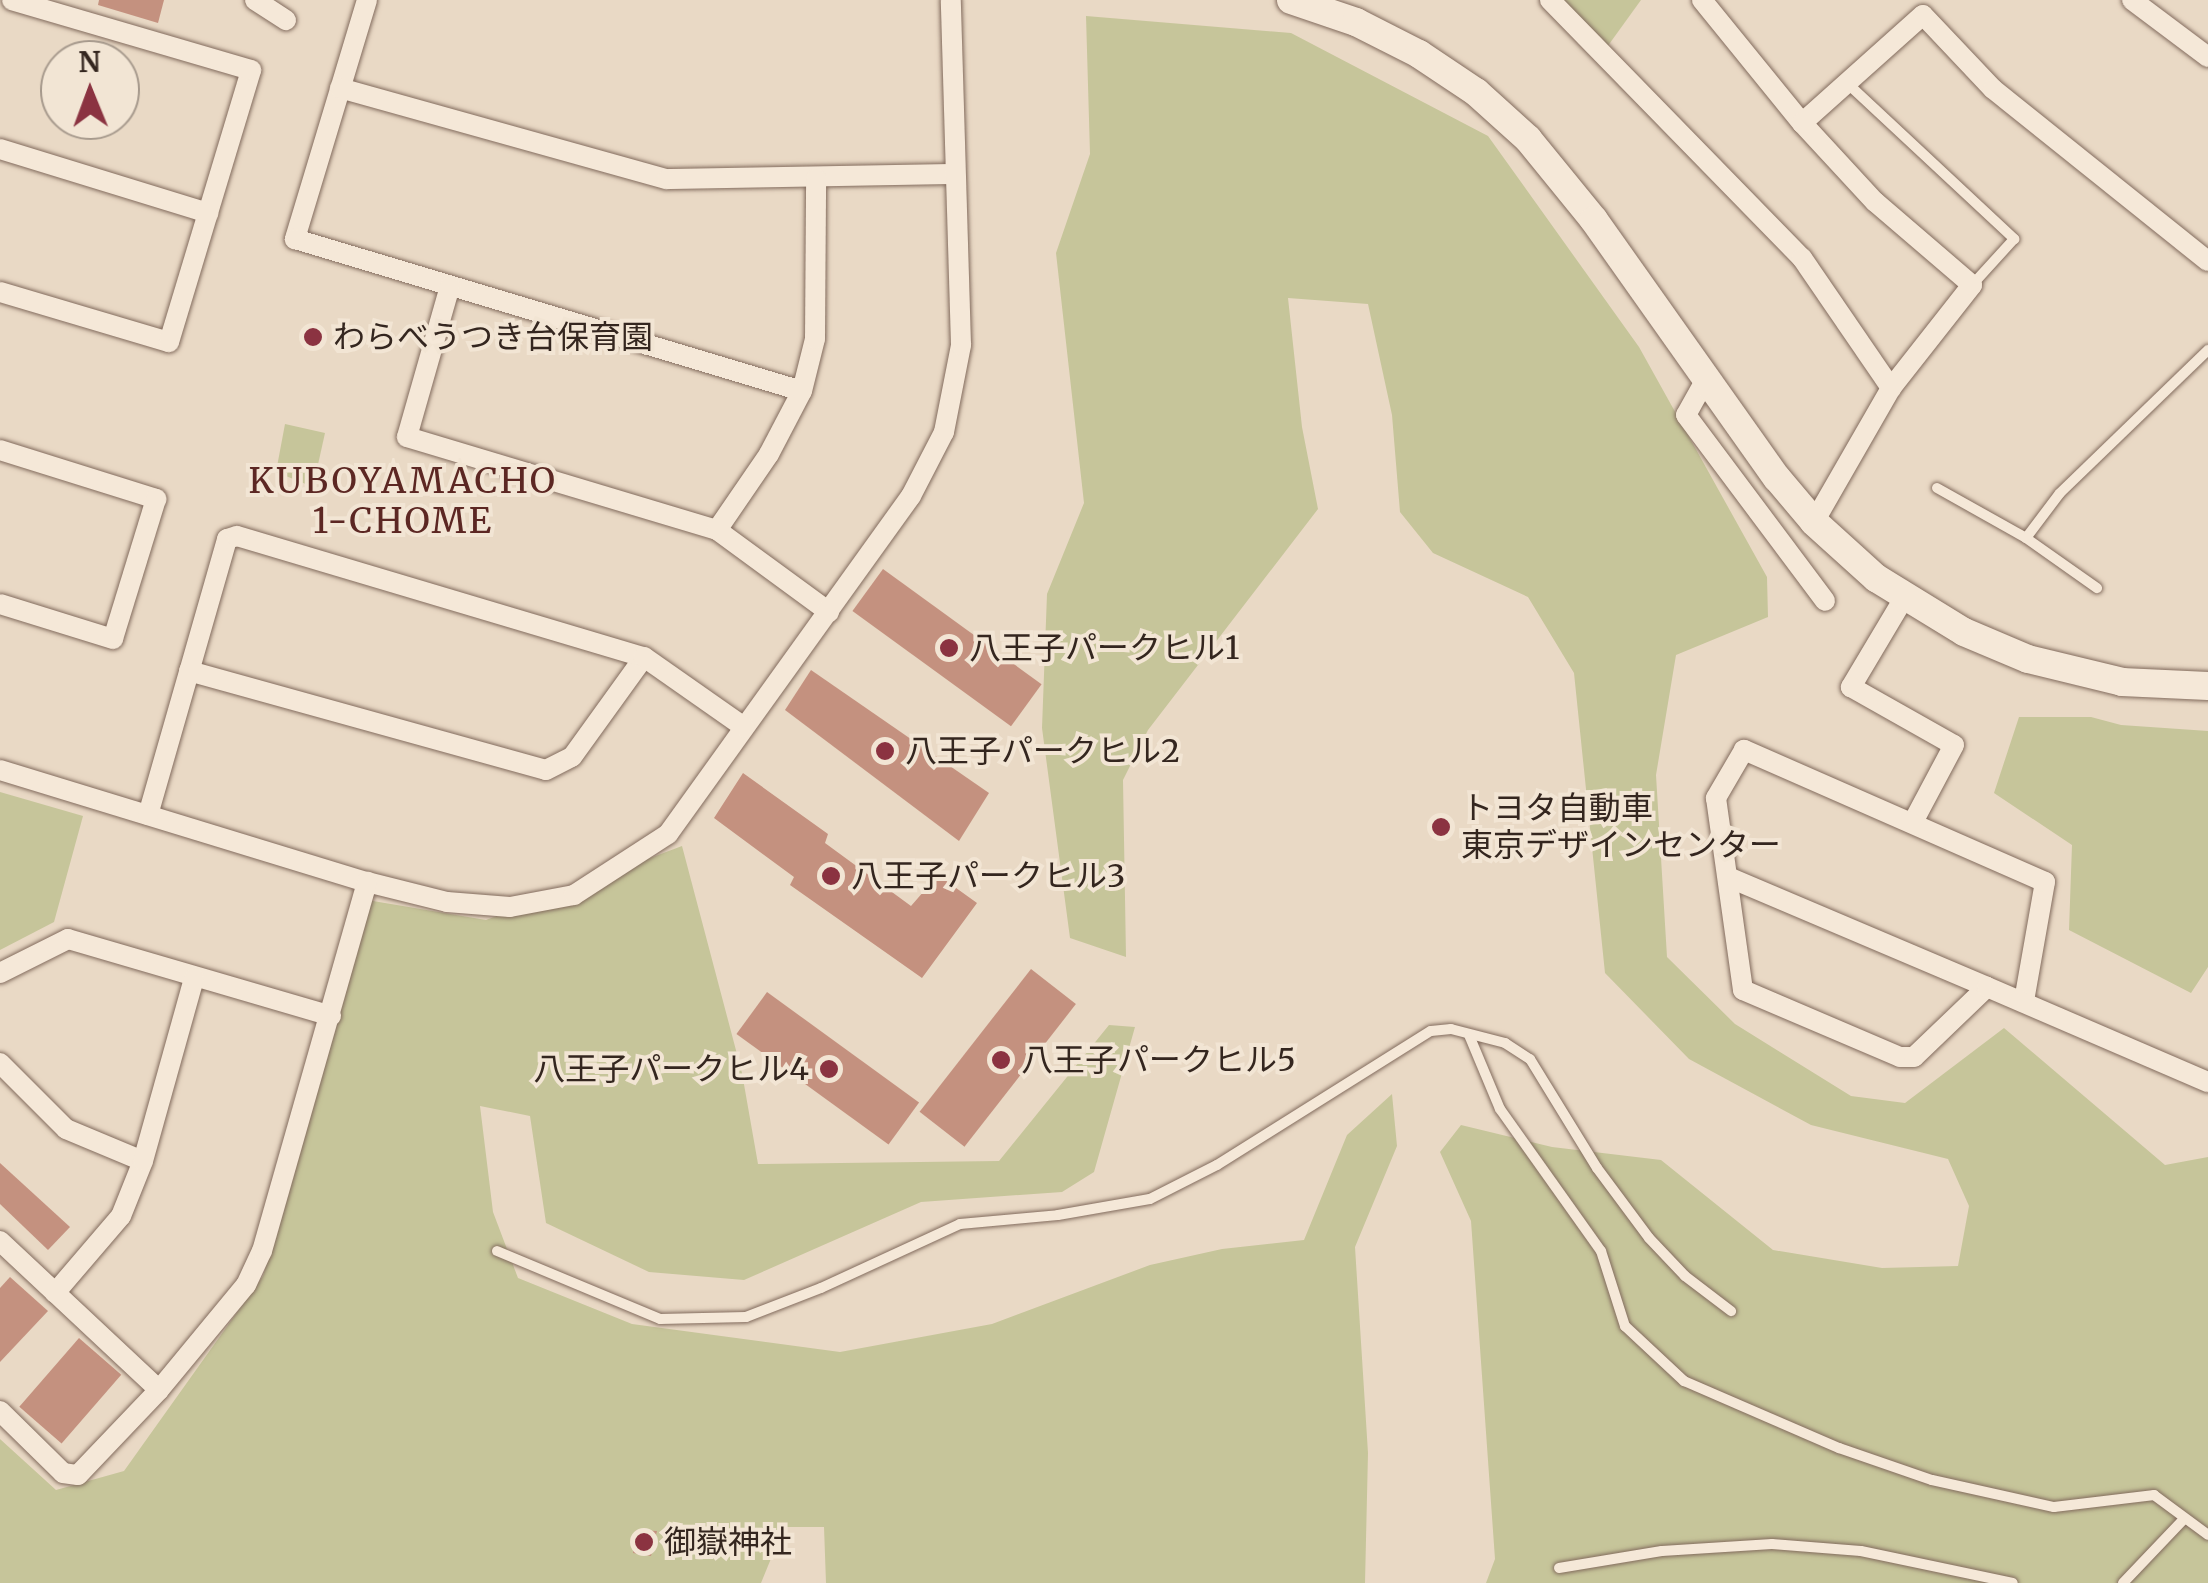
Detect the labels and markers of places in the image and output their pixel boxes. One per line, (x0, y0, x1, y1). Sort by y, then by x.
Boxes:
place label: わらべうつき台保育園 (333, 318, 653, 356)
marker: わらべうつき台保育園 (302, 326, 324, 348)
place label: 八王子パークヒル1 (969, 629, 1239, 667)
marker: 八王子パークヒル1 (938, 637, 960, 659)
place label: 八王子パークヒル2 (905, 732, 1180, 770)
marker: 八王子パークヒル2 (874, 740, 896, 762)
place label: トヨタ自動車 東京デザインセンター (1461, 790, 1781, 865)
marker: トヨタ自動車 東京デザインセンター (1430, 816, 1452, 838)
place label: 八王子パークヒル3 (851, 857, 1125, 895)
marker: 八王子パークヒル3 (820, 865, 842, 887)
place label: 八王子パークヒル5 (1021, 1041, 1296, 1079)
marker: 八王子パークヒル5 (990, 1049, 1012, 1071)
place label: 八王子パークヒル4 (533, 1050, 809, 1088)
marker: 八王子パークヒル4 (818, 1058, 840, 1080)
place label: 御嶽神社 (664, 1523, 792, 1561)
marker: 御嶽神社 (633, 1531, 655, 1553)

